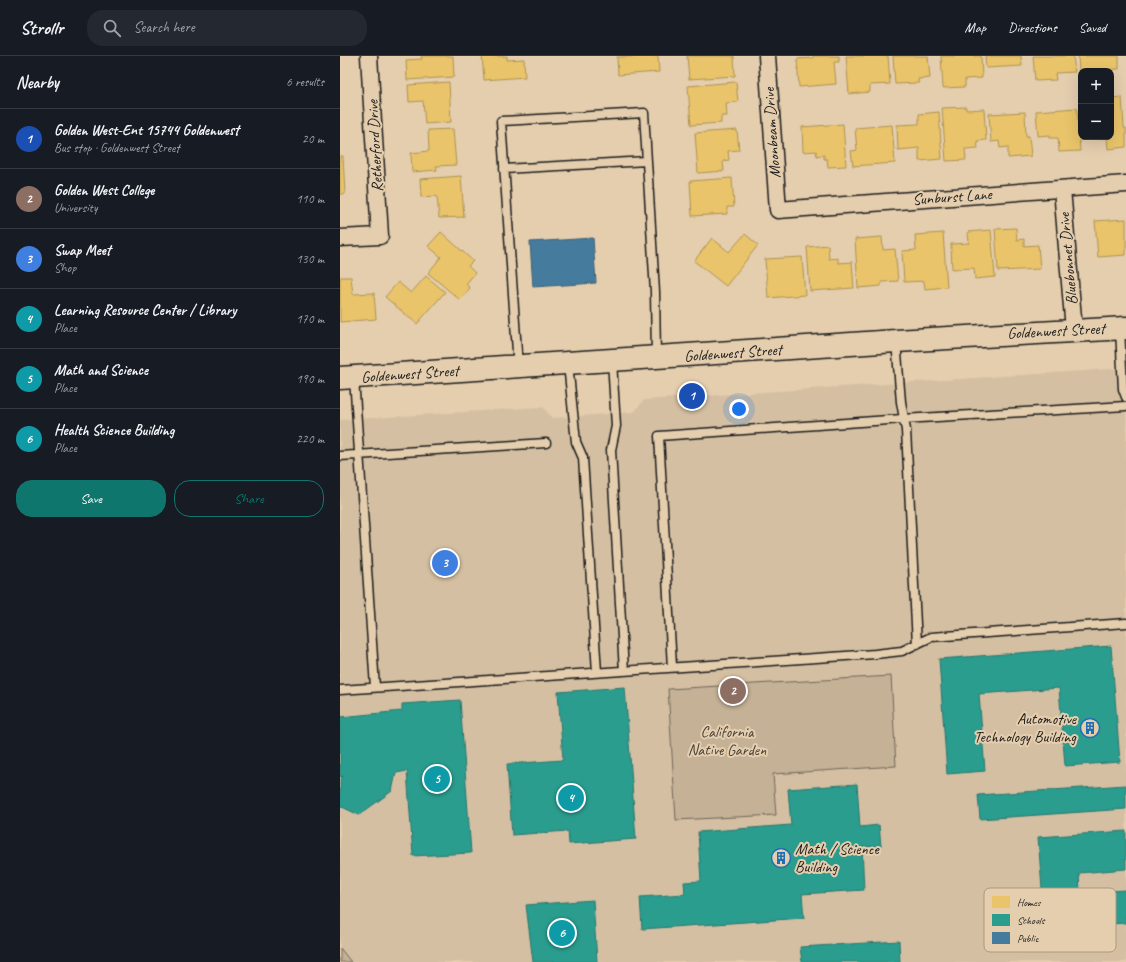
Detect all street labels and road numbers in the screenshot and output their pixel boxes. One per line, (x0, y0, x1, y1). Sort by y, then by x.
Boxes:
street label: Moonbeam Drive (759, 85, 785, 179)
street label: Retherford Drive (363, 98, 387, 193)
street label: Sunburst Lane (912, 184, 994, 210)
street label: Bluebonnet Drive (1054, 210, 1082, 306)
street label: Goldenwest Street (1007, 318, 1108, 344)
street label: Goldenwest Street (684, 339, 785, 366)
street label: Goldenwest Street (361, 360, 462, 387)

